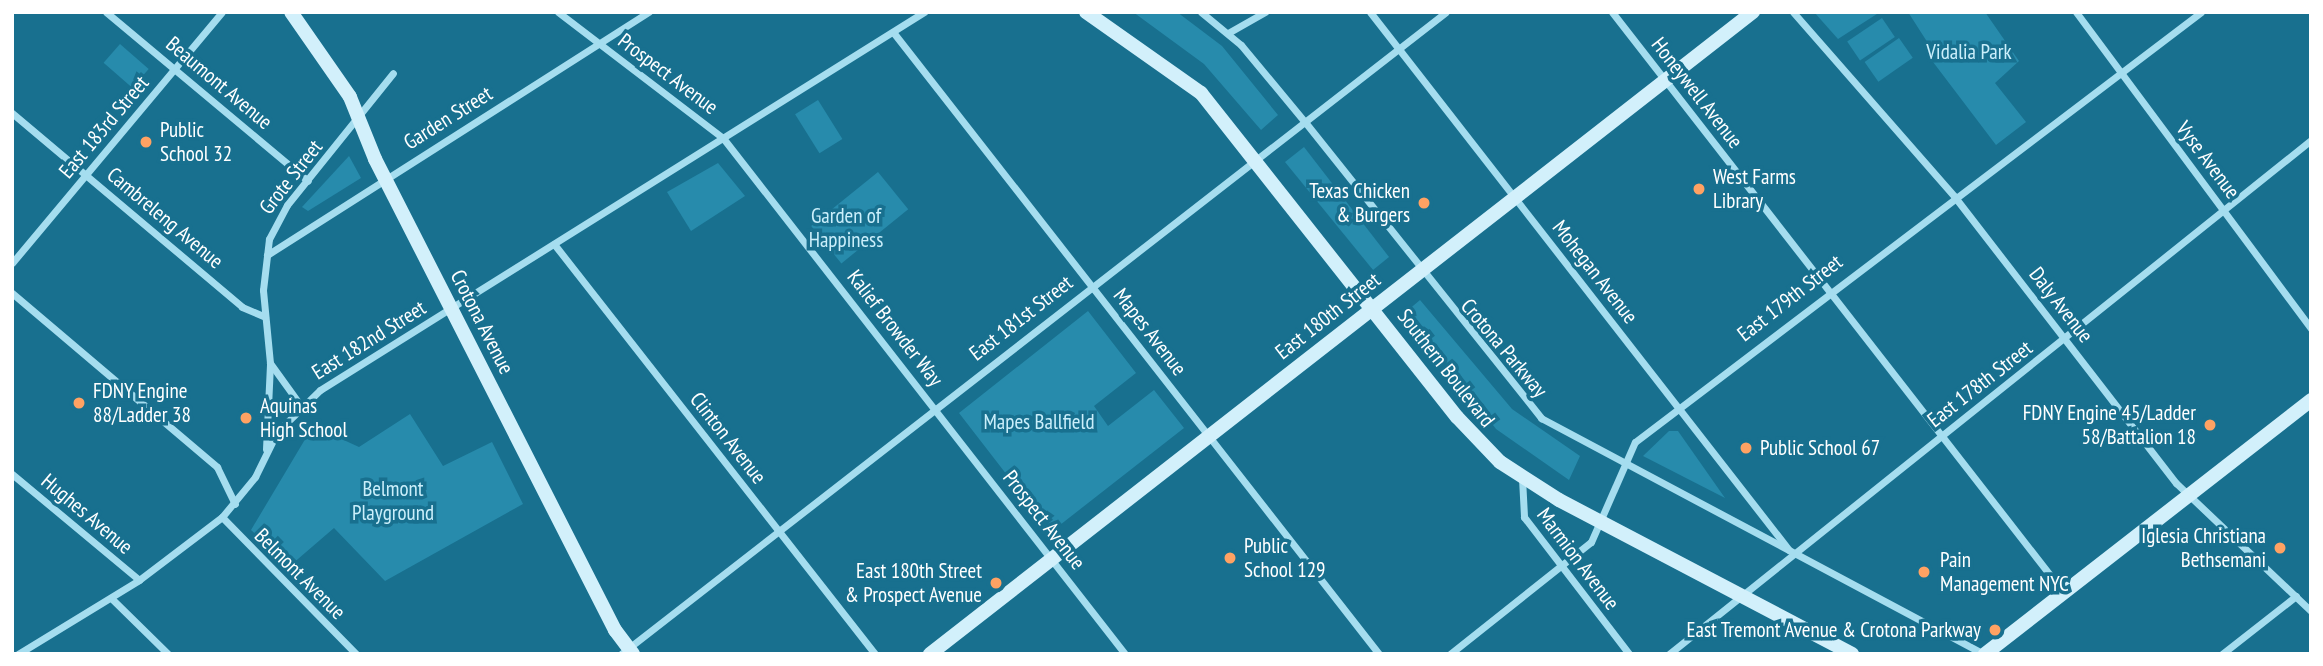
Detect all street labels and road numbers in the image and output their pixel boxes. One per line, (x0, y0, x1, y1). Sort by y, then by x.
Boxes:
street label: Prospect Avenue (613, 28, 723, 120)
street label: Beaumont Avenue (161, 31, 277, 135)
street label: Honeywell Avenue (1646, 32, 1748, 154)
street label: East 183rd Street (54, 71, 154, 183)
street label: Garden Street (399, 81, 497, 155)
street label: Vyse Avenue (2171, 116, 2245, 204)
street label: Grote Street (254, 135, 328, 219)
street label: Cambreleng Avenue (102, 162, 228, 274)
street label: Mohegan Avenue (1547, 215, 1643, 329)
street label: East 179th Street (1733, 249, 1847, 347)
street label: Daly Avenue (2023, 262, 2099, 348)
street label: Crotona Avenue (445, 265, 519, 379)
street label: Kalief Browder Way (842, 265, 948, 391)
street label: East 180th Street (1271, 267, 1385, 365)
street label: East 181st Street (964, 270, 1078, 366)
street label: Mapes Avenue (1108, 283, 1192, 381)
street label: Crotona Parkway (1456, 294, 1552, 402)
street label: East 182nd Street (307, 295, 431, 385)
street label: Southern Boulevard (1392, 304, 1500, 432)
street label: East 178th Street (1923, 335, 2037, 433)
street label: Clinton Avenue (684, 387, 772, 489)
street label: Prospect Avenue (997, 465, 1091, 575)
street label: Hughes Avenue (36, 468, 138, 560)
street label: Marmion Avenue (1531, 503, 1625, 615)
street label: Belmont Avenue (249, 523, 351, 625)

